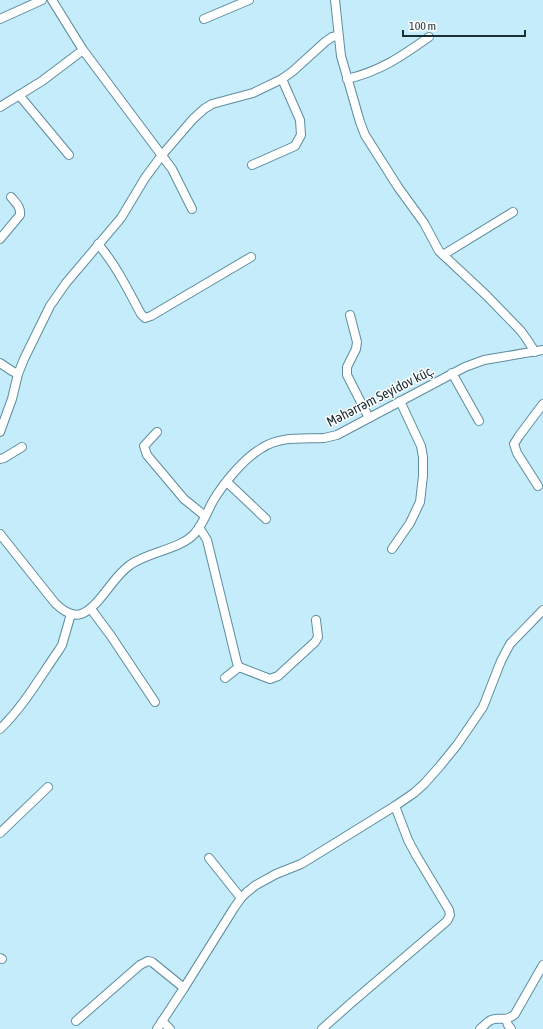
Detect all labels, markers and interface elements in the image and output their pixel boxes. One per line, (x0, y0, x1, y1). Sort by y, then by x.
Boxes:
scale bar (403, 12, 525, 38)
text: 100 m (409, 19, 436, 33)
street label: Məhərrəm Seyidov küç. (324, 362, 436, 430)

